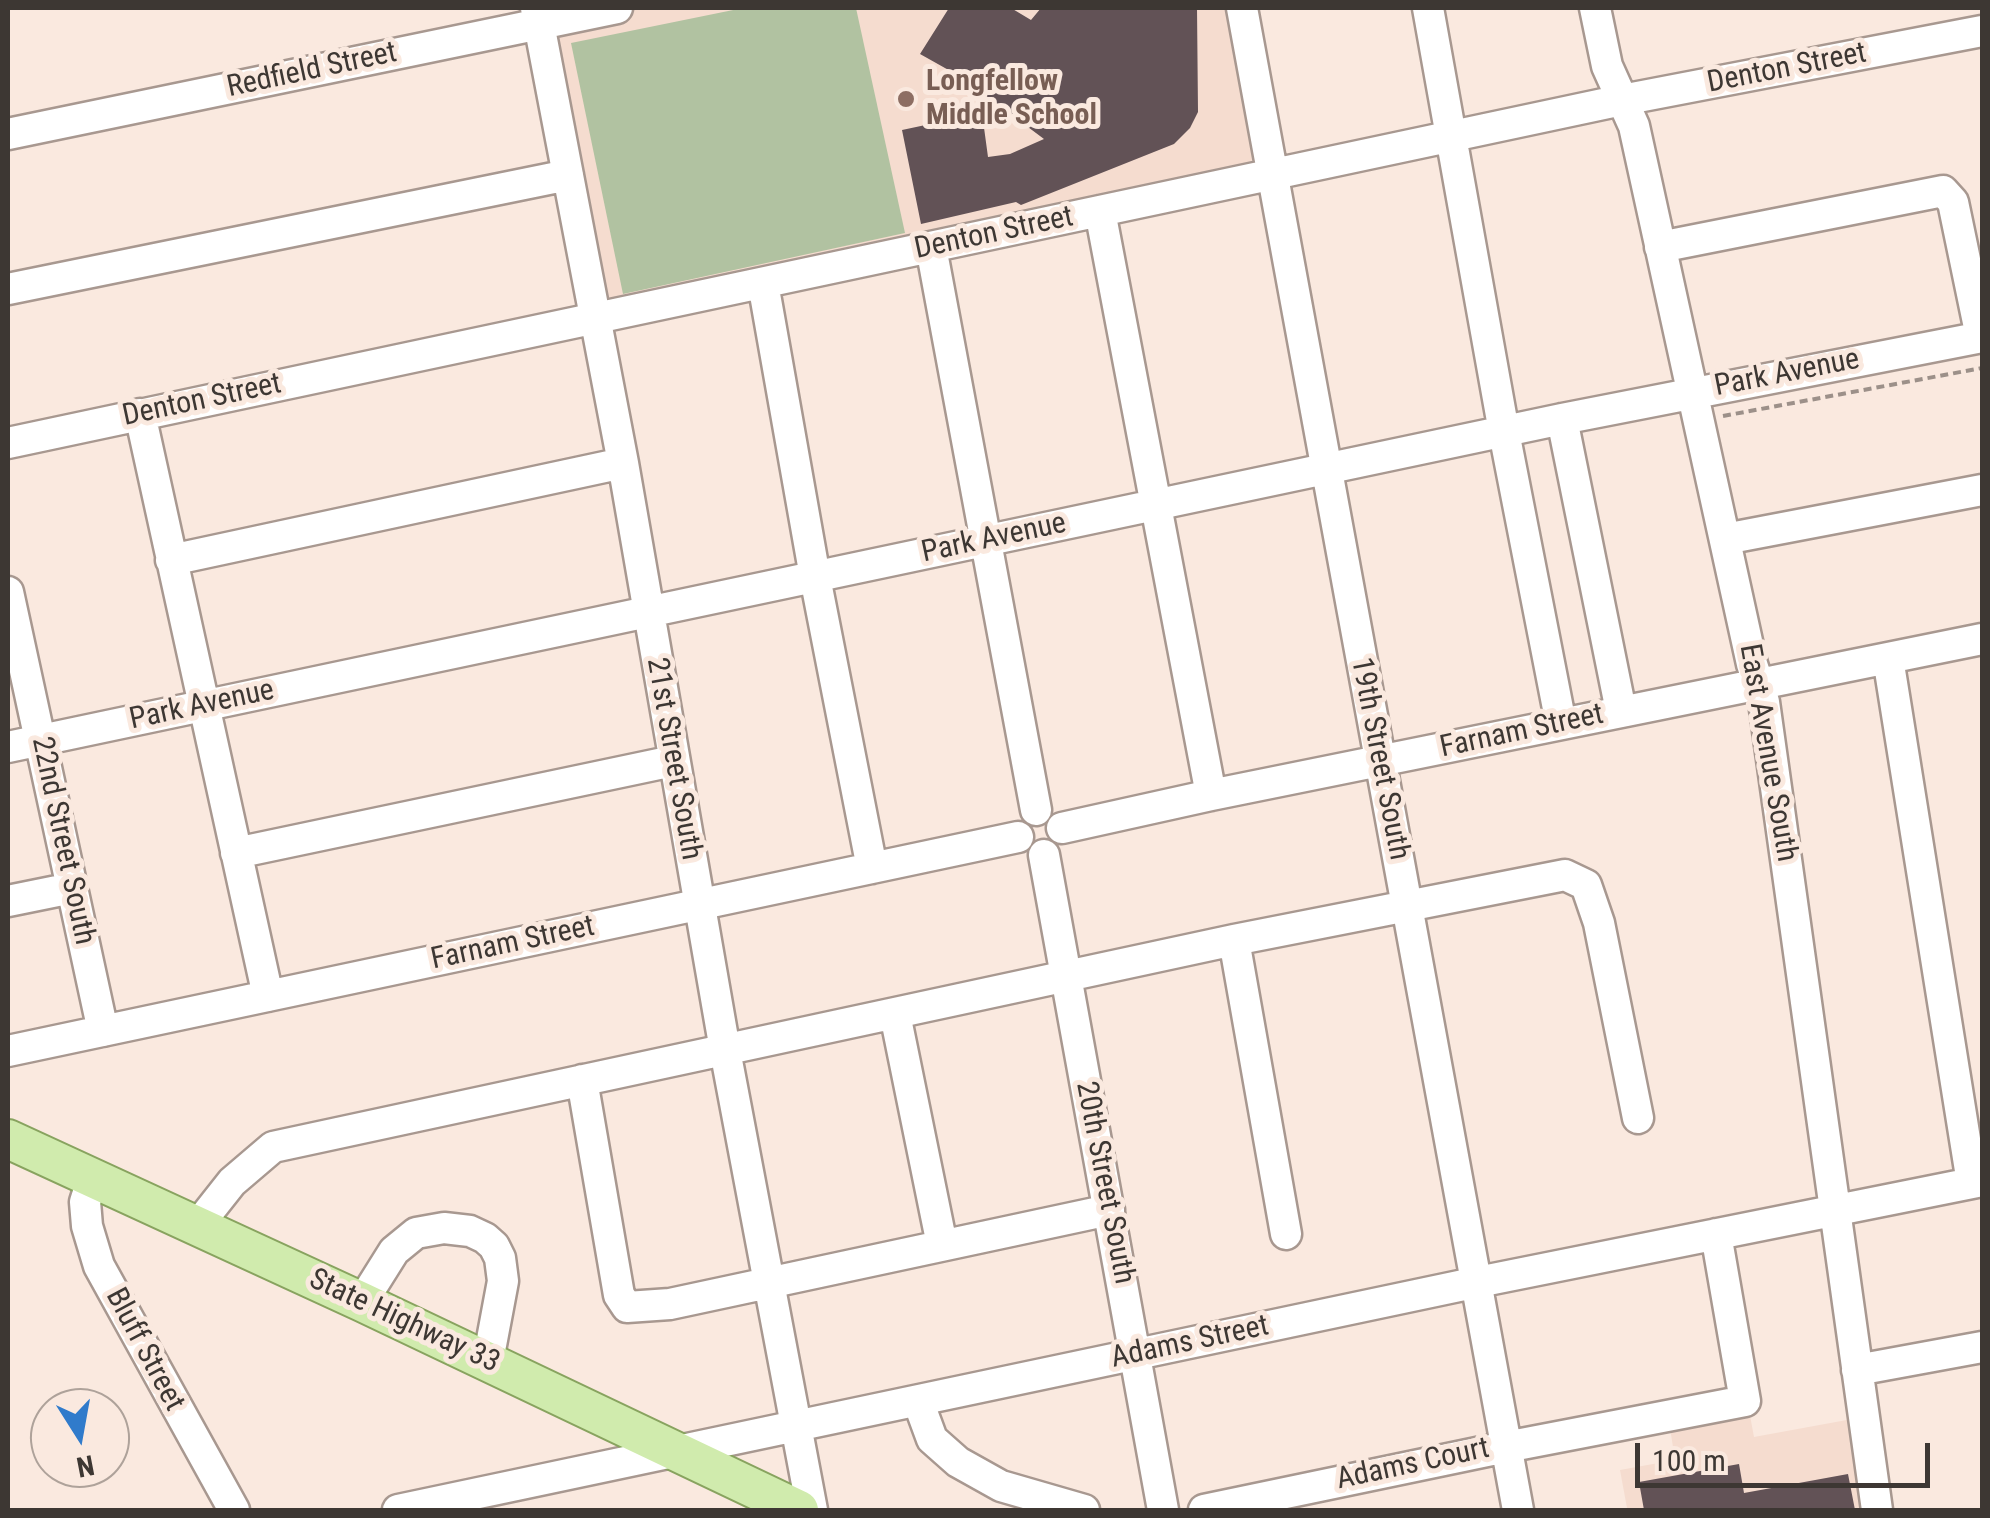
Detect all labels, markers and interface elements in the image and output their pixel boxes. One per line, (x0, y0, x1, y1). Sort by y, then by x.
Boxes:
street label: Redfield Street (224, 35, 400, 107)
street label: Denton Street (1705, 36, 1869, 102)
place label: Longfellow Middle School (926, 64, 1097, 134)
marker: Longfellow Middle School (895, 88, 917, 110)
street label: Denton Street (911, 200, 1077, 268)
street label: Park Avenue (1712, 342, 1862, 406)
street label: Denton Street (119, 367, 285, 435)
street label: Park Avenue (918, 506, 1070, 572)
street label: East Avenue South (1730, 641, 1804, 865)
street label: 21st Street South (637, 655, 709, 863)
street label: 19th Street South (1342, 655, 1416, 863)
street label: Park Avenue (126, 673, 278, 739)
street label: Farnam Street (1437, 697, 1607, 767)
street label: 22nd Street South (22, 734, 102, 948)
street label: Farnam Street (428, 909, 598, 979)
street label: 20th Street South (1067, 1079, 1141, 1287)
street label: State Highway 33 (303, 1262, 505, 1382)
street label: Bluff Street (97, 1282, 191, 1418)
street label: Adams Street (1108, 1309, 1272, 1377)
north arrow (30, 1388, 130, 1488)
scale bar (1640, 1423, 1935, 1485)
street label: Adams Court (1333, 1431, 1493, 1499)
text: 100 m (1652, 1443, 1726, 1478)
text: N (74, 1448, 97, 1484)

